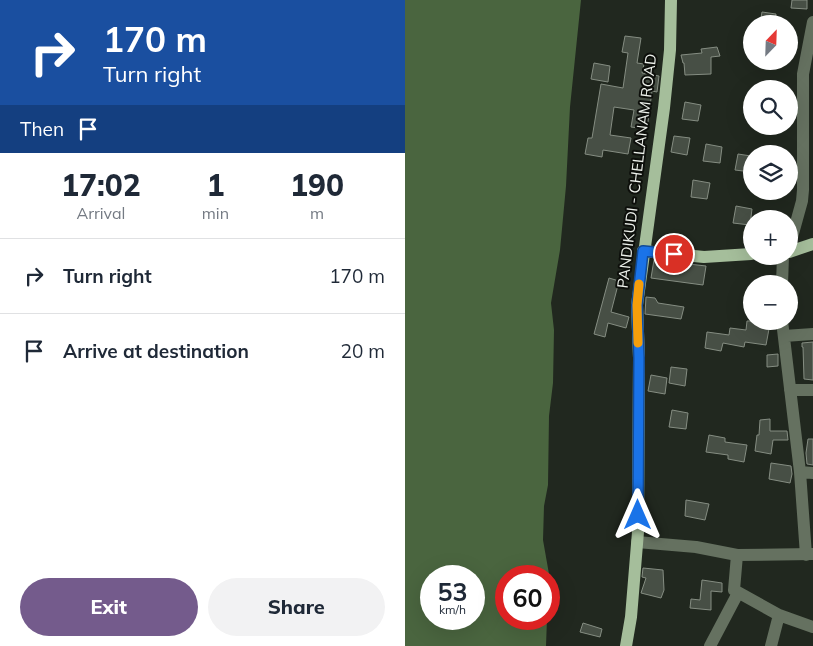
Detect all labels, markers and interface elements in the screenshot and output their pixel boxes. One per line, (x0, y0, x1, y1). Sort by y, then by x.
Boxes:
north arrow (743, 15, 797, 70)
map controls (743, 15, 798, 330)
text: 170 m (103, 17, 207, 61)
icon: right (20, 20, 85, 85)
street label: PANDIKUDI - CHELLANAM ROAD (613, 53, 660, 289)
text: Turn right (103, 60, 201, 88)
button: search (743, 80, 798, 135)
icon: arrive (74, 115, 102, 143)
text: Then (20, 117, 64, 141)
button: layers (743, 145, 798, 200)
text: 17:02 (61, 166, 141, 204)
text: 1 (206, 166, 224, 204)
text: 190 (290, 166, 344, 204)
text: Arrival (76, 203, 125, 223)
text: min (202, 203, 229, 223)
text: m (310, 203, 324, 223)
button: + (743, 210, 798, 265)
pin (653, 233, 695, 275)
icon: arrive (660, 240, 688, 268)
icon: right (20, 262, 48, 290)
text: Turn right (63, 264, 152, 288)
text: 170 m (329, 264, 385, 288)
button: − (743, 275, 798, 330)
icon: arrive (20, 337, 48, 365)
text: Arrive at destination (63, 339, 249, 363)
text: 20 m (341, 339, 385, 363)
position arrow (611, 488, 663, 540)
speed limit sign: 60 (495, 565, 560, 630)
text: 53 (437, 576, 468, 607)
button: Exit (20, 578, 198, 636)
button: Share (208, 578, 385, 636)
text: km/h (439, 602, 466, 617)

